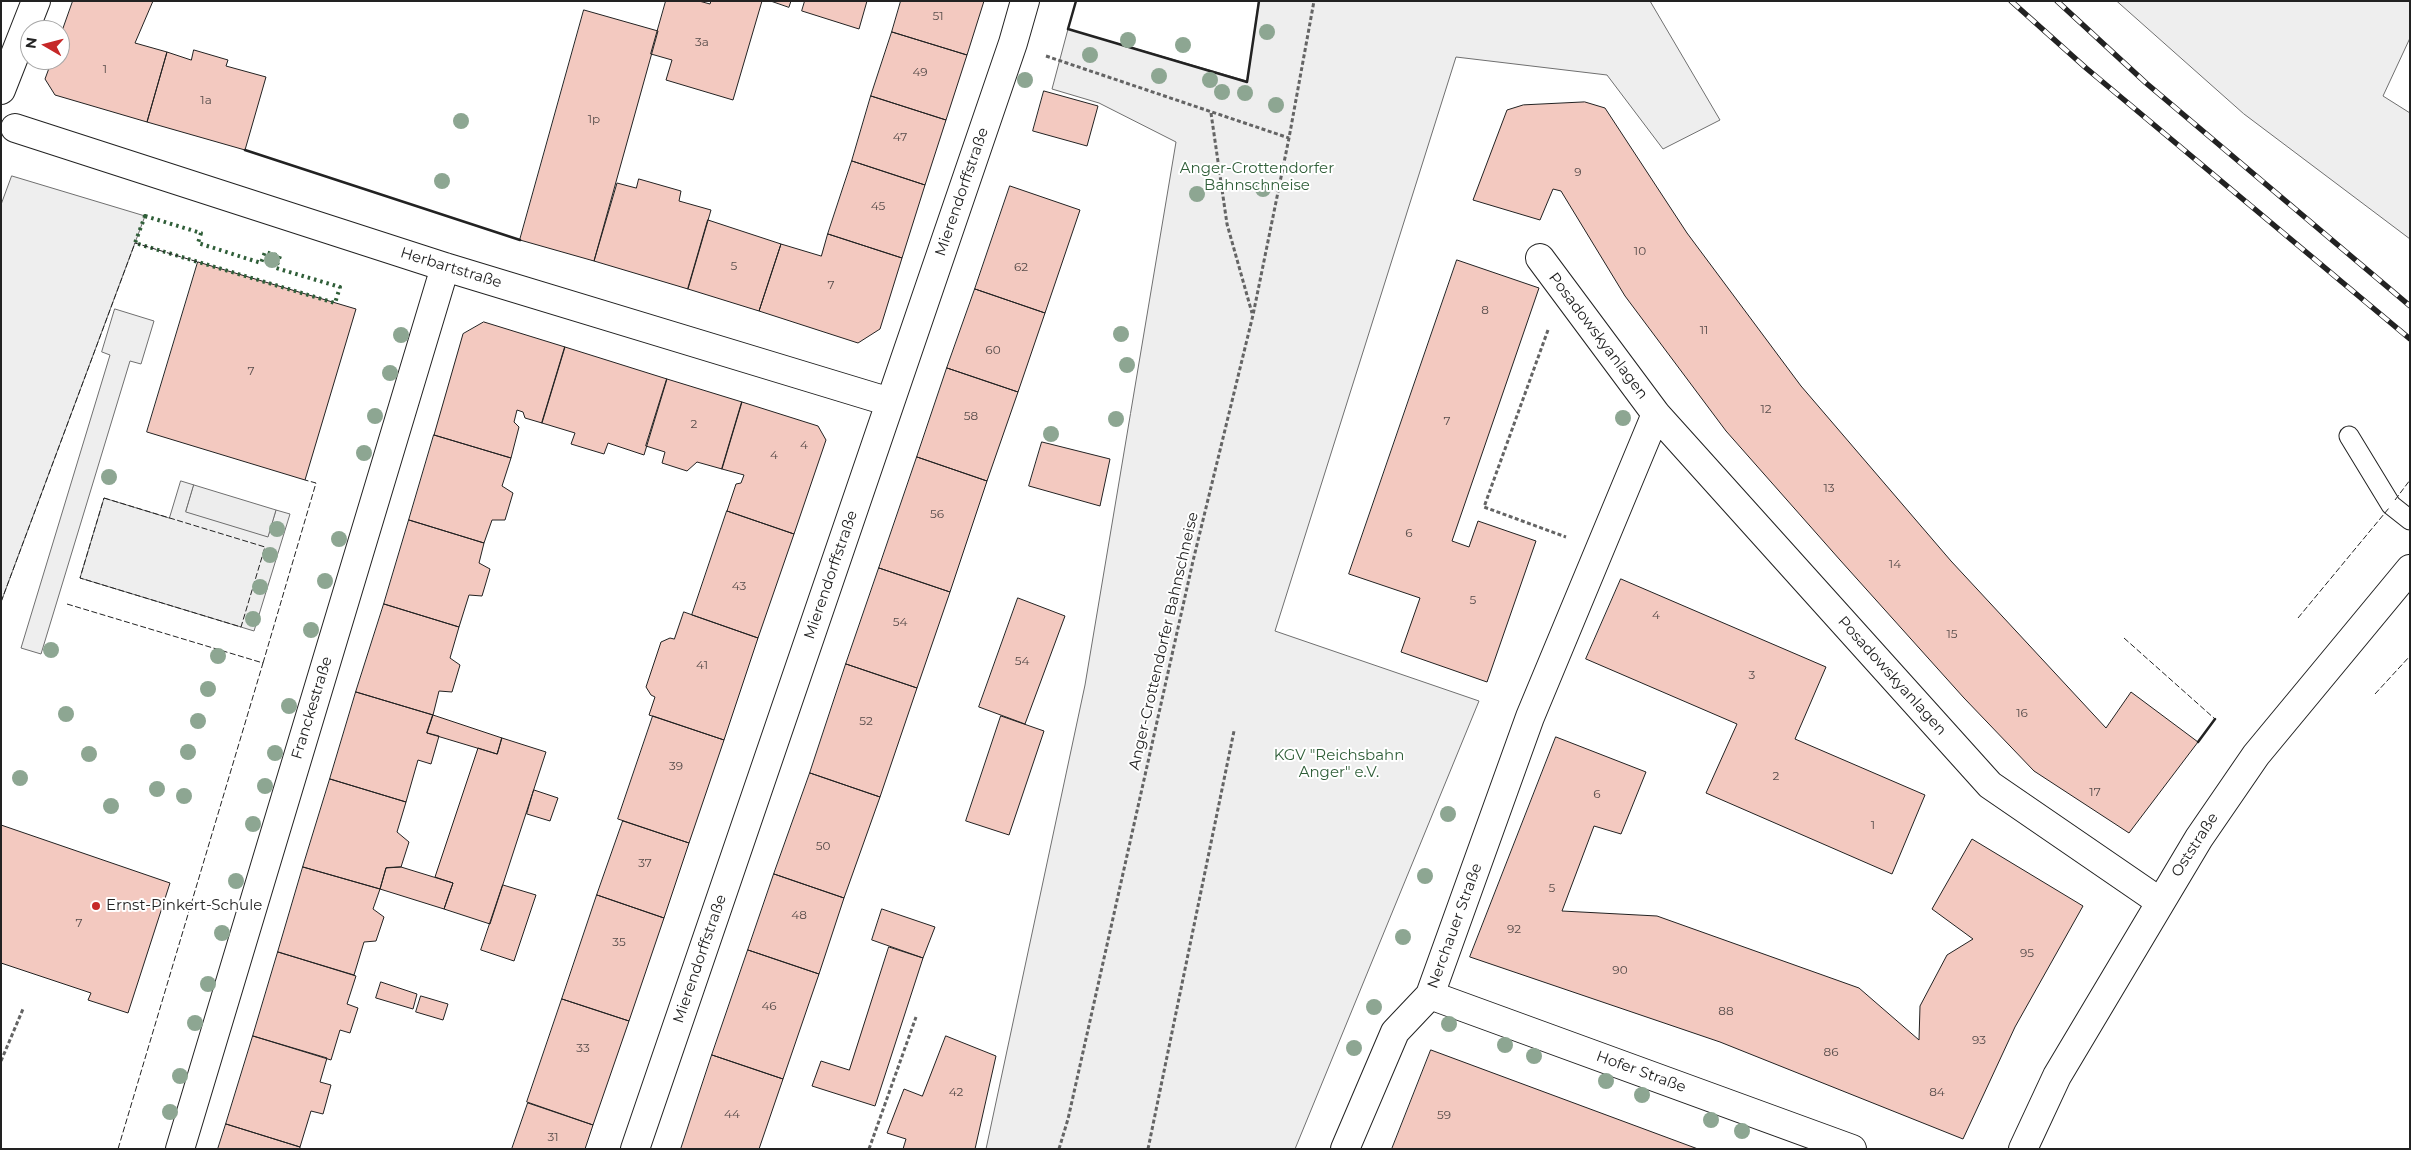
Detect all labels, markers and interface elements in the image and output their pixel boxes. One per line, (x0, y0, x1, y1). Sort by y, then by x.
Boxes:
house number: 51 (932, 9, 944, 23)
north arrow (20, 20, 70, 70)
house number: 3a (695, 35, 709, 49)
text: N (21, 36, 41, 50)
house number: 1 (103, 62, 107, 76)
house number: 49 (912, 65, 928, 79)
house number: 1a (200, 93, 212, 107)
house number: 1p (588, 112, 600, 126)
street label: Mierendorffstraße (932, 125, 992, 259)
house number: 47 (893, 130, 907, 144)
park label: Anger-Crottendorfer Bahnschneise (1180, 160, 1334, 195)
house number: 9 (1574, 165, 1582, 179)
house number: 45 (871, 199, 885, 213)
street label: Herbartstraße (398, 244, 504, 292)
house number: 10 (1634, 244, 1646, 258)
house number: 5 (731, 259, 737, 273)
house number: 62 (1014, 260, 1028, 274)
street label: Posadowskyanlagen (1545, 269, 1651, 403)
house number: 7 (827, 278, 835, 292)
house number: 8 (1481, 303, 1489, 317)
house number: 11 (1700, 323, 1708, 337)
house number: 60 (985, 343, 1001, 357)
house number: 7 (247, 364, 255, 378)
house number: 12 (1760, 402, 1772, 416)
house number: 58 (964, 409, 978, 423)
house number: 7 (1443, 414, 1451, 428)
house number: 2 (691, 417, 697, 431)
house number: 4 (800, 438, 808, 452)
house number: 4 (770, 448, 778, 462)
house number: 13 (1823, 481, 1835, 495)
house number: 56 (930, 507, 944, 521)
street label: Mierendorffstraße (801, 508, 861, 642)
street label: Anger-Crottendorfer Bahnschneise (1126, 510, 1202, 772)
house number: 6 (1405, 526, 1413, 540)
house number: 14 (1889, 557, 1901, 571)
house number: 43 (732, 579, 746, 593)
house number: 5 (1470, 593, 1476, 607)
house number: 4 (1652, 608, 1660, 622)
street label: Posadowskyanlagen (1834, 613, 1950, 739)
house number: 54 (893, 615, 907, 629)
house number: 15 (1946, 627, 1958, 641)
street label: Franckestraße (288, 654, 336, 762)
house number: 54 (1015, 654, 1029, 668)
house number: 41 (696, 658, 708, 672)
house number: 3 (1749, 668, 1755, 682)
house number: 16 (2016, 706, 2028, 720)
house number: 52 (859, 714, 873, 728)
park label: KGV "Reichsbahn Anger" e.V. (1274, 747, 1404, 782)
house number: 39 (669, 759, 683, 773)
house number: 2 (1773, 769, 1779, 783)
house number: 17 (2089, 785, 2101, 799)
house number: 6 (1593, 787, 1601, 801)
street label: Oststraße (2168, 810, 2222, 880)
house number: 1 (1871, 818, 1875, 832)
house number: 50 (816, 839, 830, 853)
house number: 37 (638, 856, 652, 870)
street label: Nerchauer Straße (1424, 861, 1486, 991)
house number: 5 (1549, 881, 1555, 895)
street label: Mierendorffstraße (670, 892, 730, 1026)
place label: Ernst-Pinkert-Schule (106, 897, 262, 915)
marker: Ernst-Pinkert-Schule (90, 900, 102, 912)
house number: 48 (791, 908, 807, 922)
house number: 7 (75, 916, 83, 930)
house number: 92 (1507, 922, 1521, 936)
house number: 35 (612, 935, 626, 949)
house number: 95 (2020, 946, 2034, 960)
house number: 90 (1612, 963, 1628, 977)
house number: 46 (761, 999, 777, 1013)
house number: 88 (1718, 1004, 1734, 1018)
house number: 93 (1972, 1033, 1986, 1047)
house number: 33 (576, 1041, 590, 1055)
house number: 86 (1824, 1045, 1838, 1059)
street label: Hofer Straße (1594, 1047, 1688, 1097)
house number: 42 (949, 1085, 963, 1099)
house number: 84 (1929, 1085, 1945, 1099)
house number: 44 (724, 1107, 740, 1121)
house number: 59 (1437, 1108, 1451, 1122)
house number: 31 (547, 1130, 559, 1144)

